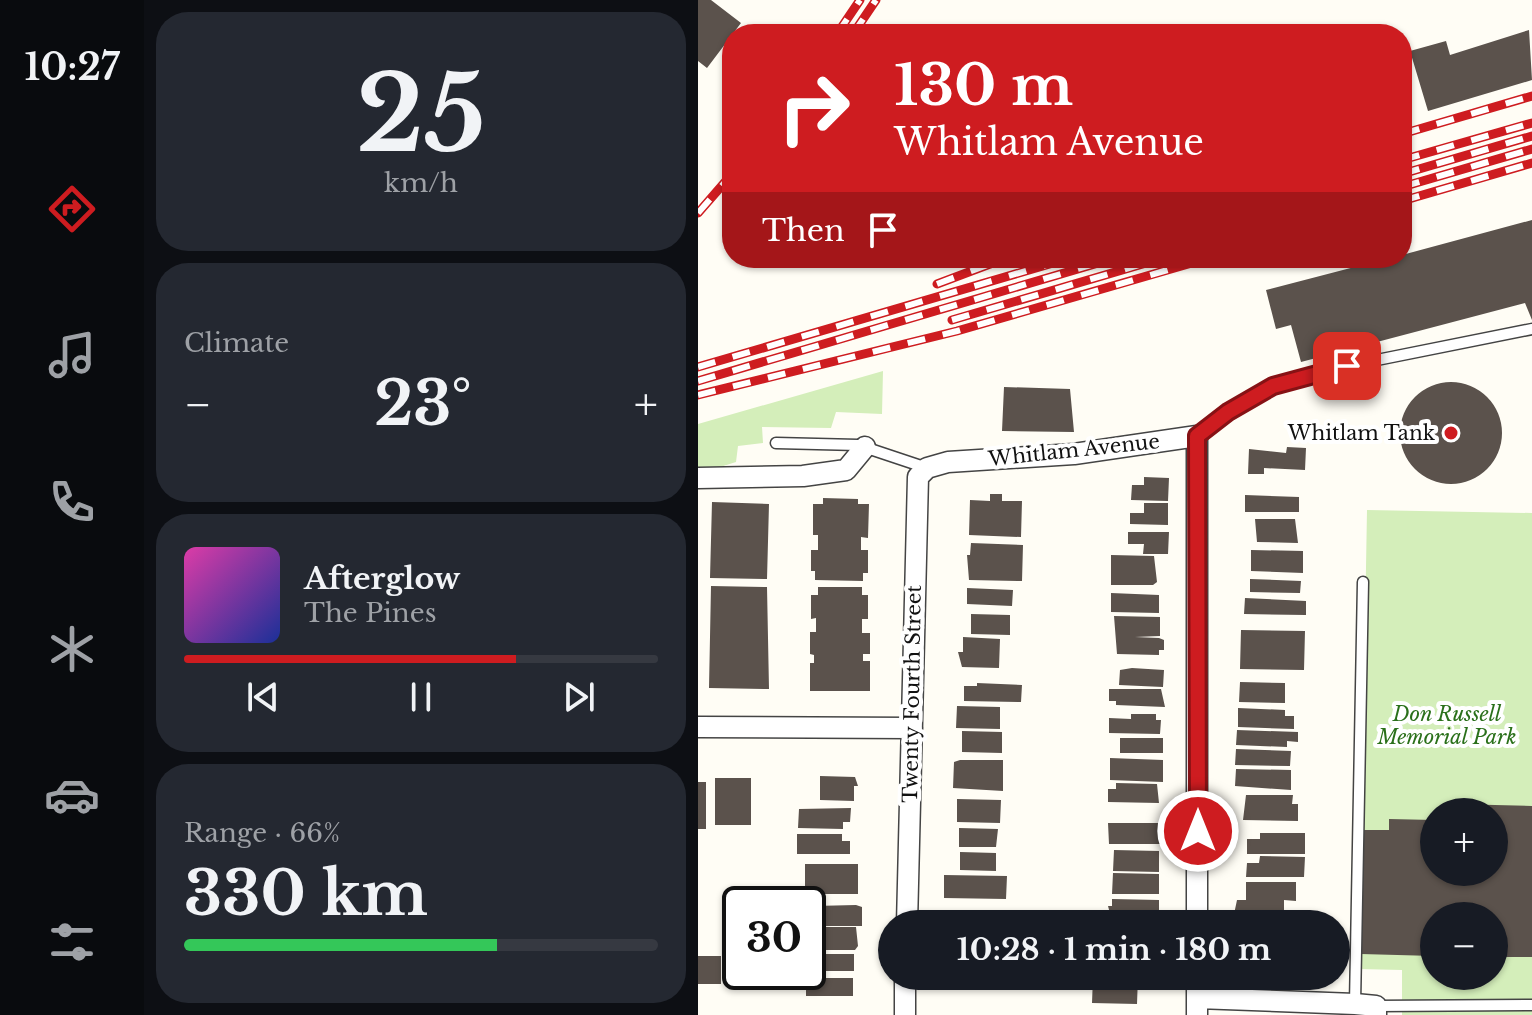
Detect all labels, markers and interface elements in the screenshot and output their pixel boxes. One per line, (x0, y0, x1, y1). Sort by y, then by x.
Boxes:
text: 10:27 (24, 45, 120, 90)
text: 25 (356, 50, 486, 179)
text: 130 m (894, 51, 1073, 120)
icon: right (762, 56, 866, 160)
text: Whitlam Avenue (894, 120, 1204, 165)
text: km/h (384, 167, 458, 199)
icon: directions (44, 181, 100, 237)
icon: arrive (861, 208, 905, 252)
text: Then (762, 212, 845, 249)
icon: music (44, 327, 100, 383)
text: Climate (184, 327, 289, 359)
pin (1313, 332, 1381, 400)
icon: arrive (1325, 344, 1369, 388)
text: 23° (374, 367, 472, 441)
text: − (184, 377, 212, 432)
text: + (634, 377, 658, 432)
place label: Whitlam Tank (1287, 421, 1436, 445)
marker: Whitlam Tank (1442, 424, 1460, 442)
street label: Whitlam Avenue (986, 429, 1161, 471)
icon: phone (44, 474, 100, 530)
text: Afterglow (304, 560, 460, 597)
street label: Twenty Fourth Street (898, 584, 926, 803)
text: The Pines (304, 597, 436, 629)
icon: climate (44, 621, 100, 677)
icon: previous (241, 675, 285, 719)
icon: pause (399, 675, 443, 719)
icon: next (557, 675, 601, 719)
park label: Don Russell Memorial Park (1377, 702, 1516, 749)
icon: car (44, 767, 100, 823)
position arrow (1156, 789, 1240, 873)
map controls (1420, 798, 1508, 990)
button: + (1420, 798, 1508, 886)
text: Range · 66% (184, 817, 340, 849)
text: 330 km (184, 857, 428, 931)
speed limit sign: 30 (722, 886, 826, 990)
button: − (1420, 902, 1508, 990)
icon: filters (44, 914, 100, 970)
text: 10:28 · 1 min · 180 m (957, 931, 1271, 968)

